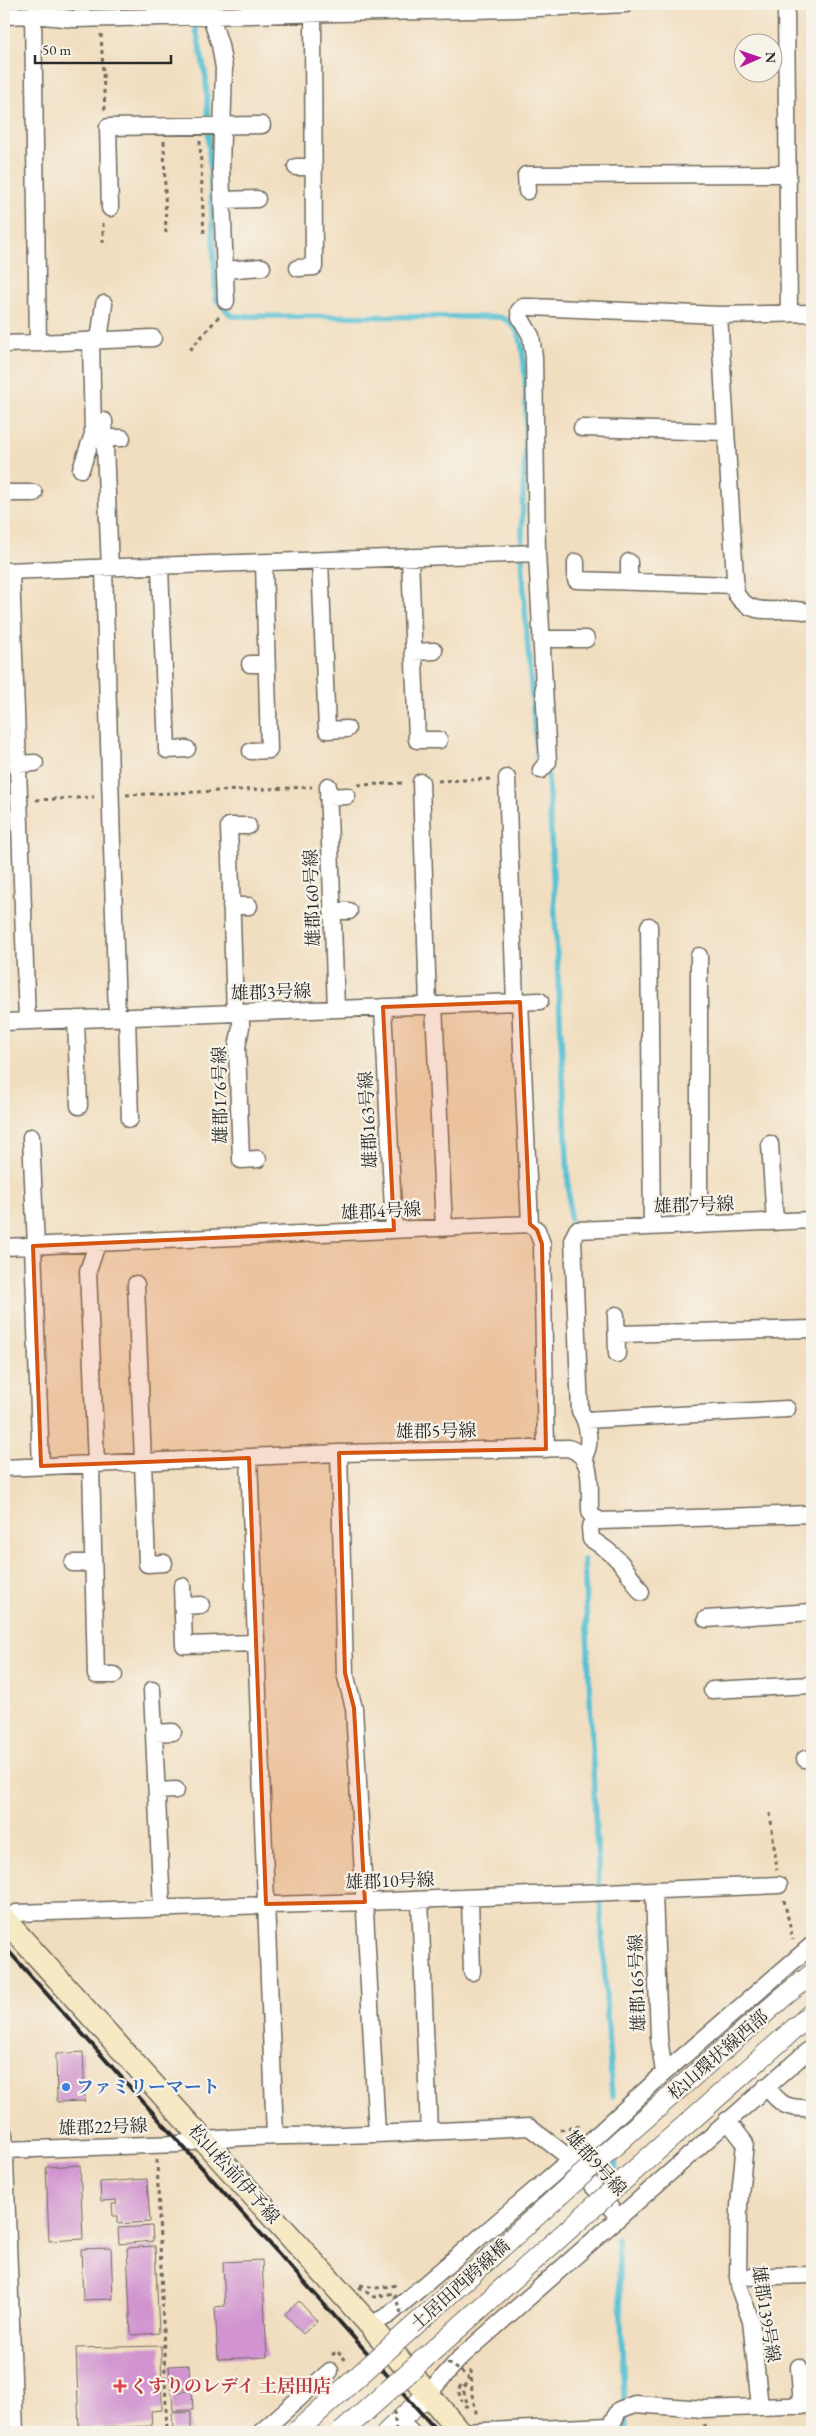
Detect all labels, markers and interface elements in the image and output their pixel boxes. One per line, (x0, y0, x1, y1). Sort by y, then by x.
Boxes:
scale bar (35, 32, 171, 64)
north arrow (734, 32, 784, 82)
text: 50 m (42, 40, 71, 59)
text: N (762, 52, 780, 64)
street label: 雄郡160号線 (298, 849, 325, 947)
street label: 雄郡3号線 (230, 979, 312, 1004)
street label: 雄郡176号線 (207, 1046, 232, 1144)
street label: 雄郡163号線 (353, 1071, 382, 1170)
street label: 雄郡7号線 (653, 1192, 735, 1217)
street label: 雄郡4号線 (340, 1197, 422, 1224)
street label: 雄郡5号線 (395, 1418, 477, 1443)
street label: 雄郡10号線 (345, 1867, 435, 1894)
street label: 雄郡165号線 (623, 1934, 650, 2032)
street label: 松山環状線西部 (663, 2005, 773, 2105)
place label: ファミリーマート (76, 2075, 220, 2098)
marker: ファミリーマート (60, 2081, 72, 2093)
street label: 雄郡22号線 (58, 2113, 148, 2140)
street label: 松山松前伊予線 (184, 2119, 285, 2228)
street label: 雄郡9号線 (561, 2125, 632, 2200)
street label: 土居田西跨線橋 (405, 2234, 514, 2335)
street label: 雄郡139号線 (747, 2264, 786, 2364)
place label: くすりのレデイ 土居田店 (130, 2374, 331, 2397)
marker: くすりのレデイ 土居田店 (114, 2380, 126, 2392)

